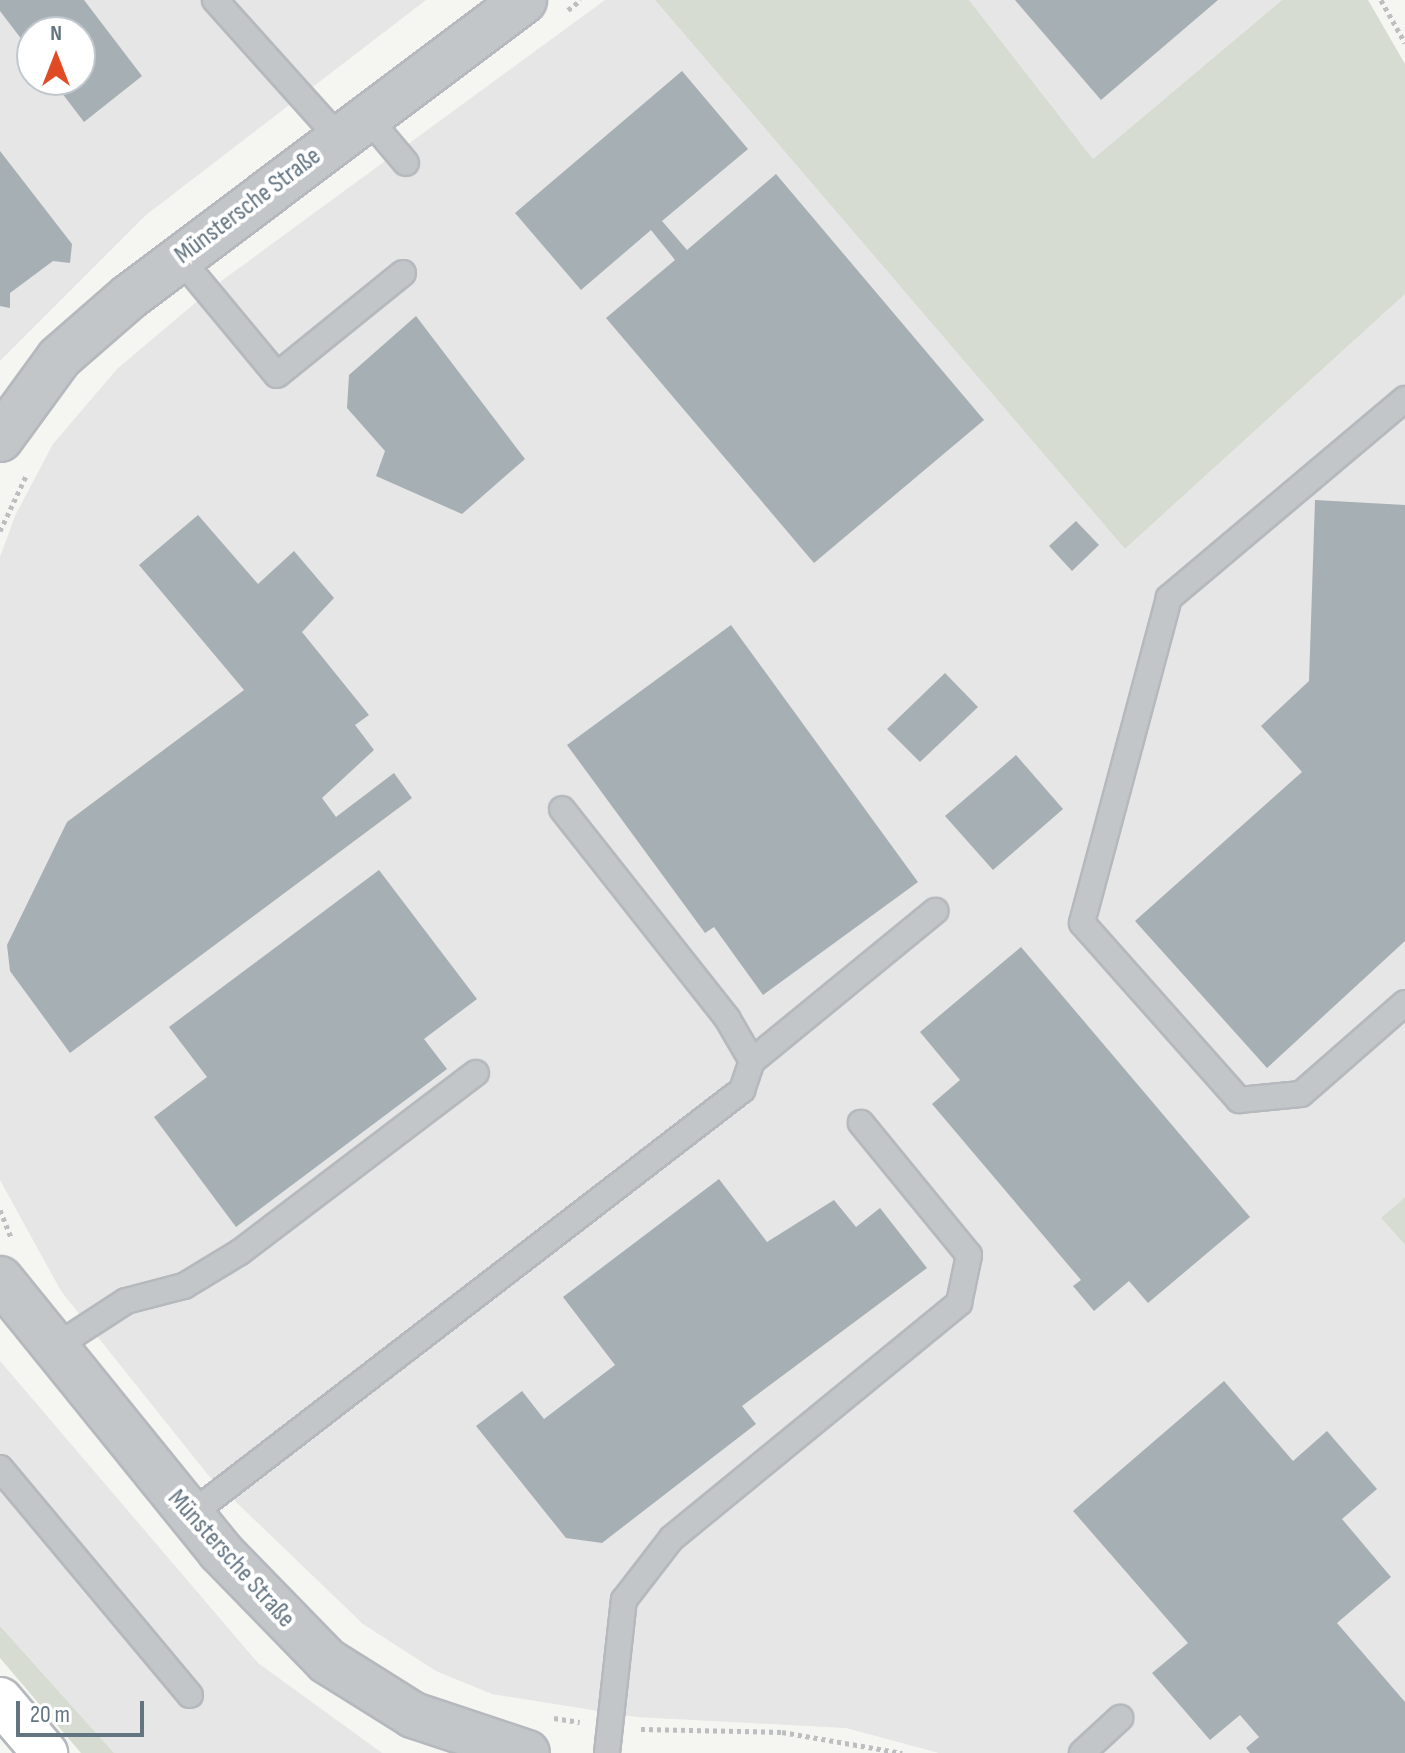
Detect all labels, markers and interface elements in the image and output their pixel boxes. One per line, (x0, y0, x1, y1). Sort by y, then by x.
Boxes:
north arrow (16, 16, 96, 96)
text: N (50, 20, 62, 47)
street label: Münstersche Straße (169, 141, 327, 271)
street label: Münstersche Straße (161, 1484, 301, 1634)
scale bar (20, 1685, 148, 1735)
text: 20 m (30, 1700, 70, 1729)

